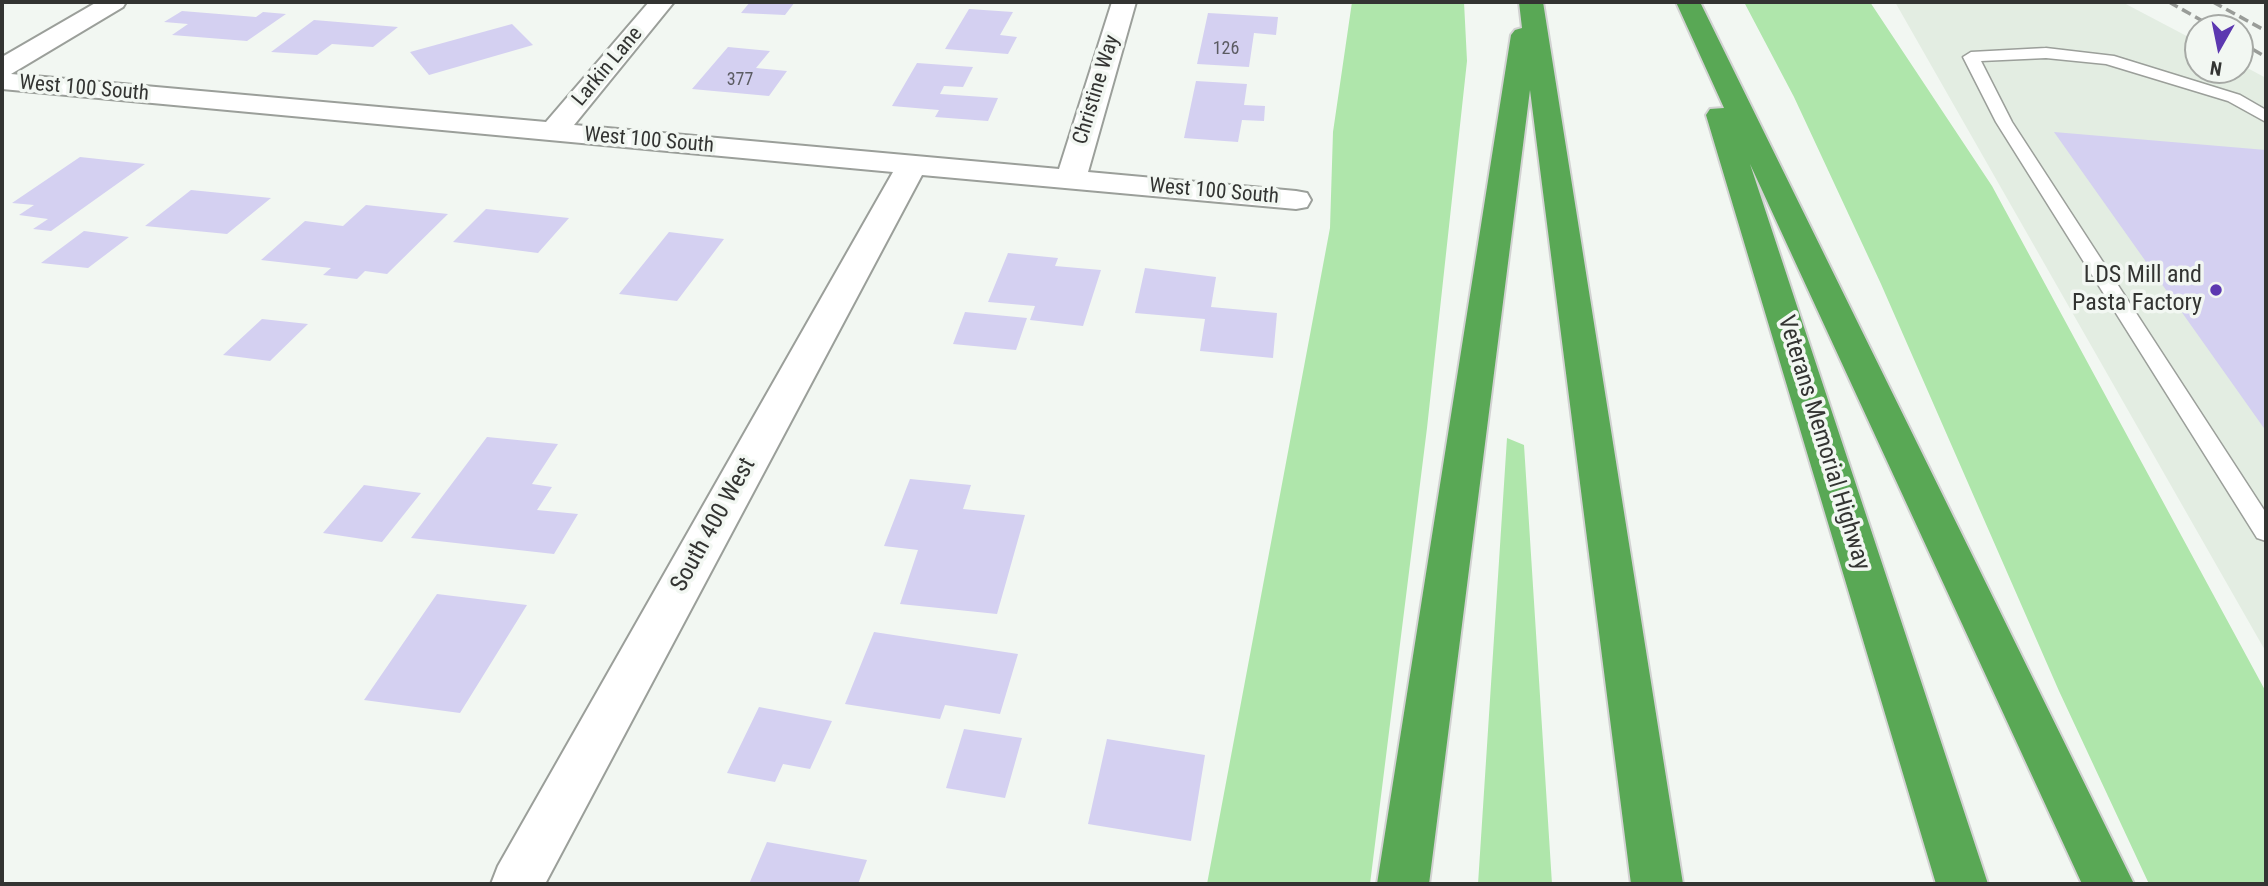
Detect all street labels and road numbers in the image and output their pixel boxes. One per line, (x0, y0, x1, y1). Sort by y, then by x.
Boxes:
street label: Larkin Lane (568, 22, 648, 112)
street label: Christine Way (1068, 32, 1126, 148)
street label: West 100 South (18, 71, 150, 107)
street label: West 100 South (583, 123, 715, 159)
street label: West 100 South (1148, 174, 1280, 210)
street label: Veterans Memorial Highway (1771, 312, 1875, 574)
street label: South 400 West (665, 453, 763, 597)

